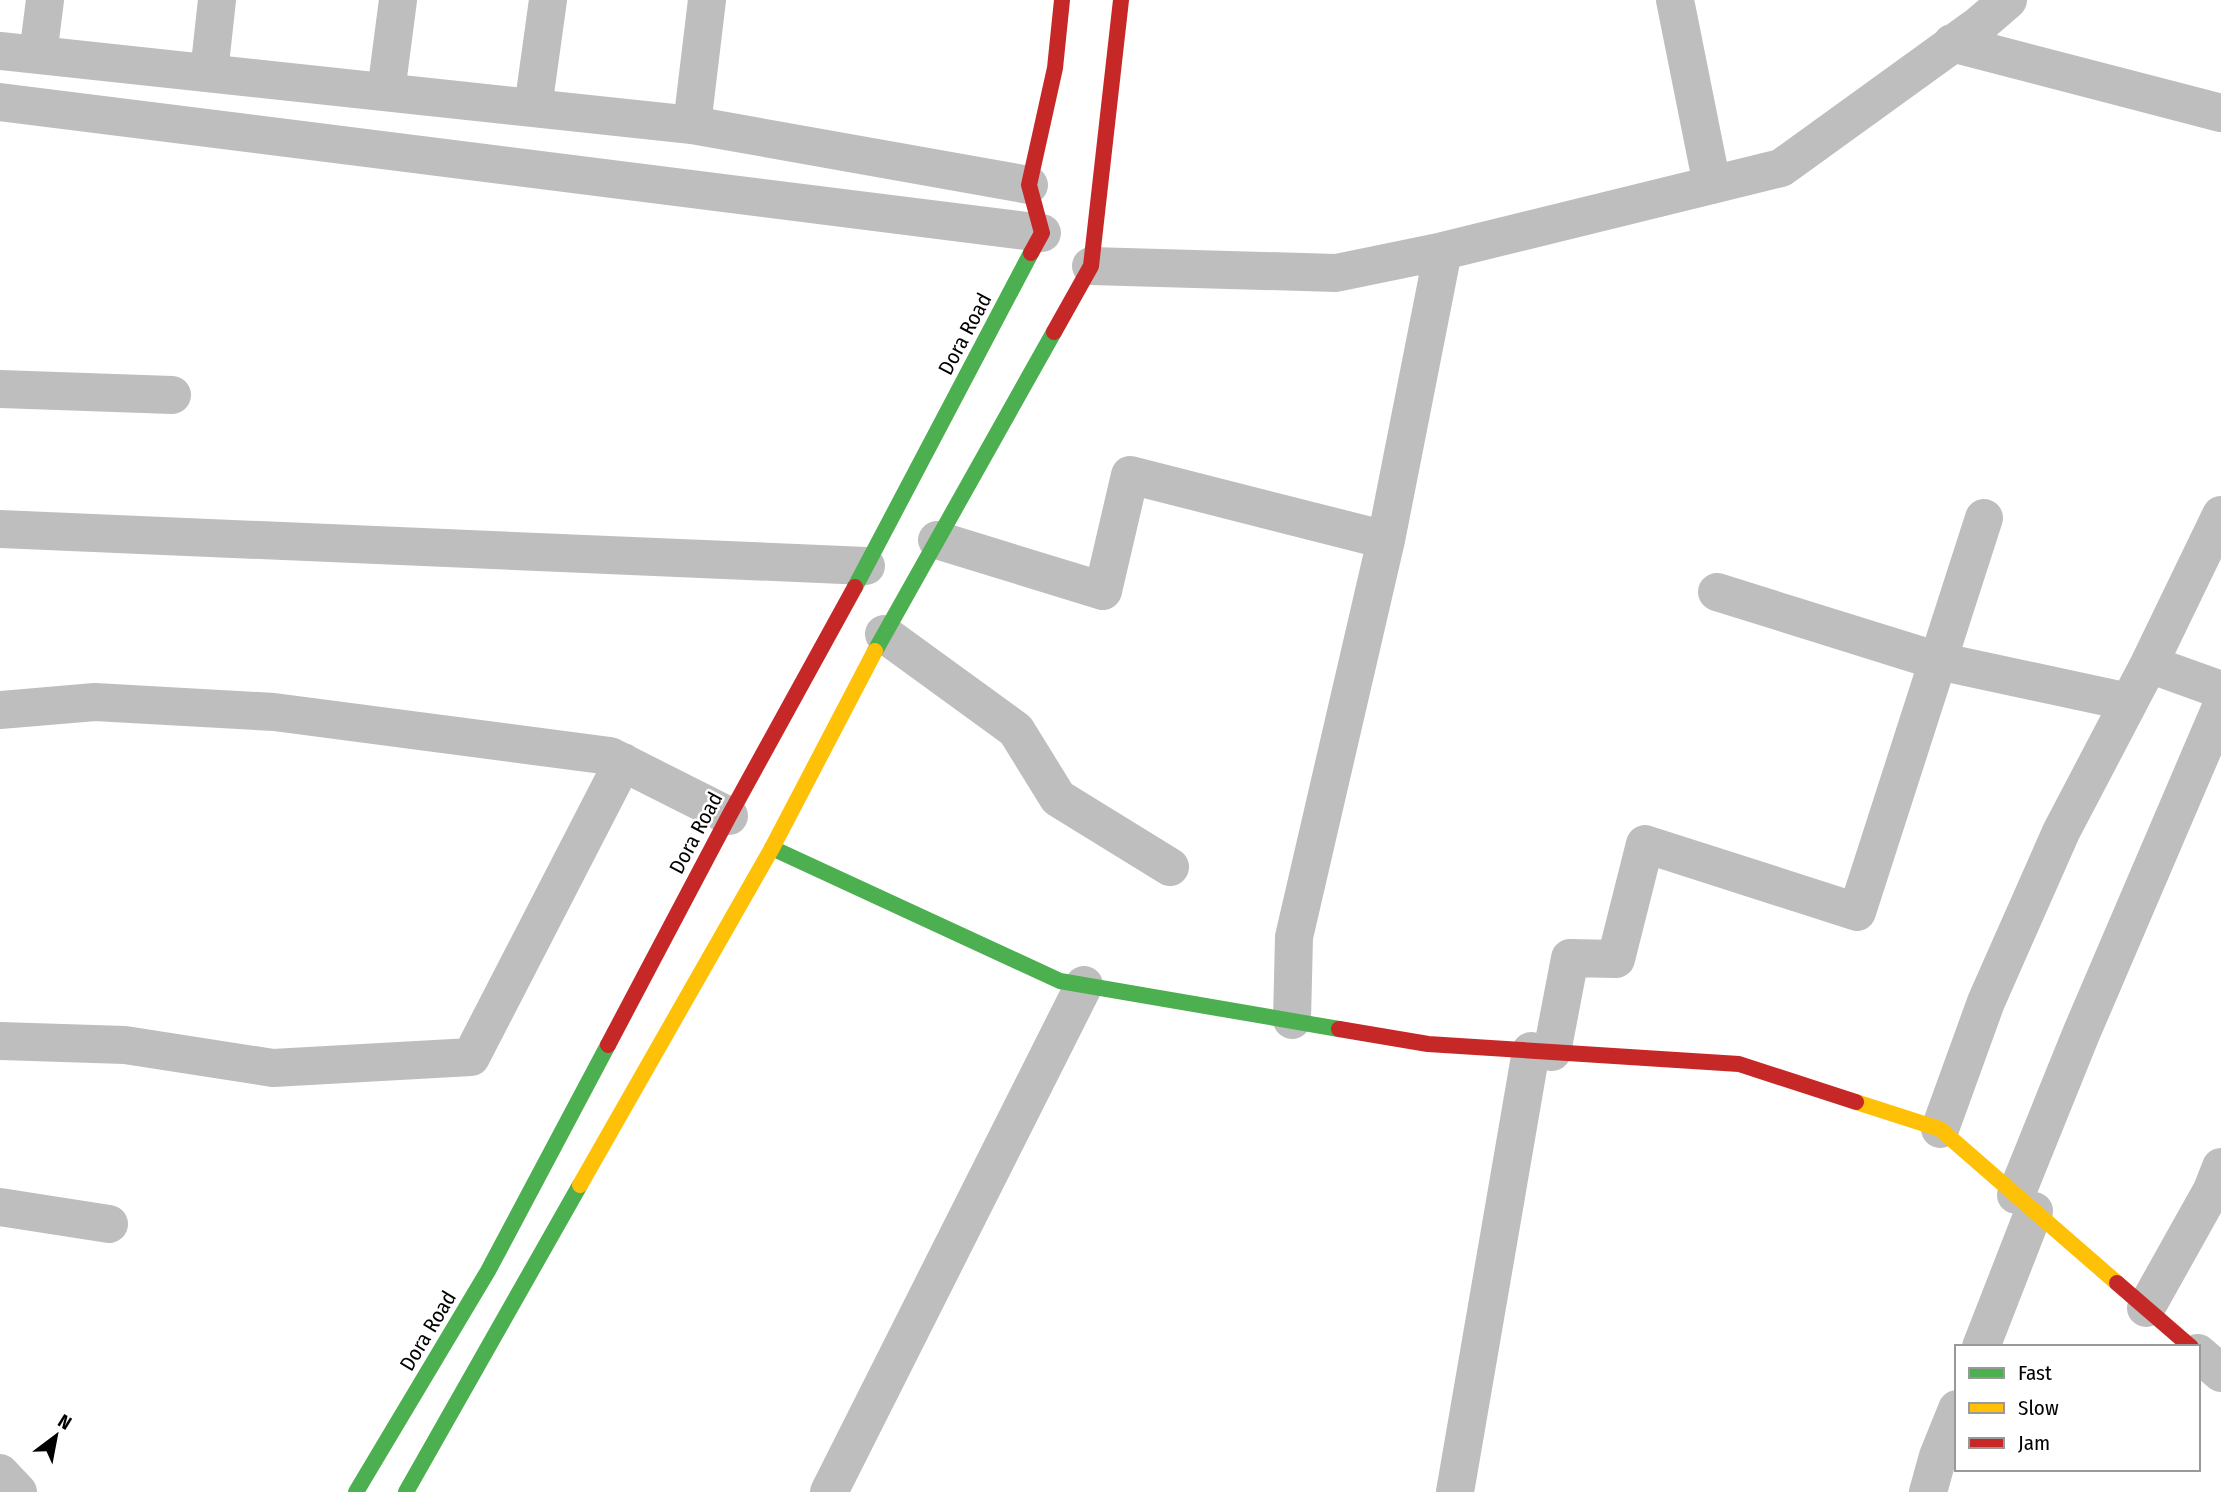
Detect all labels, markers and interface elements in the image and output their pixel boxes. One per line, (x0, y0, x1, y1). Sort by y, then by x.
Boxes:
street label: Dora Road (933, 289, 997, 379)
street label: Dora Road (664, 788, 728, 878)
street label: Dora Road (394, 1286, 462, 1376)
legend (1955, 1345, 2200, 1471)
text: Fast (2018, 1360, 2052, 1386)
text: Slow (2018, 1395, 2059, 1421)
north arrow (21, 1401, 91, 1471)
text: N (54, 1409, 76, 1435)
text: Jam (2018, 1430, 2050, 1456)

